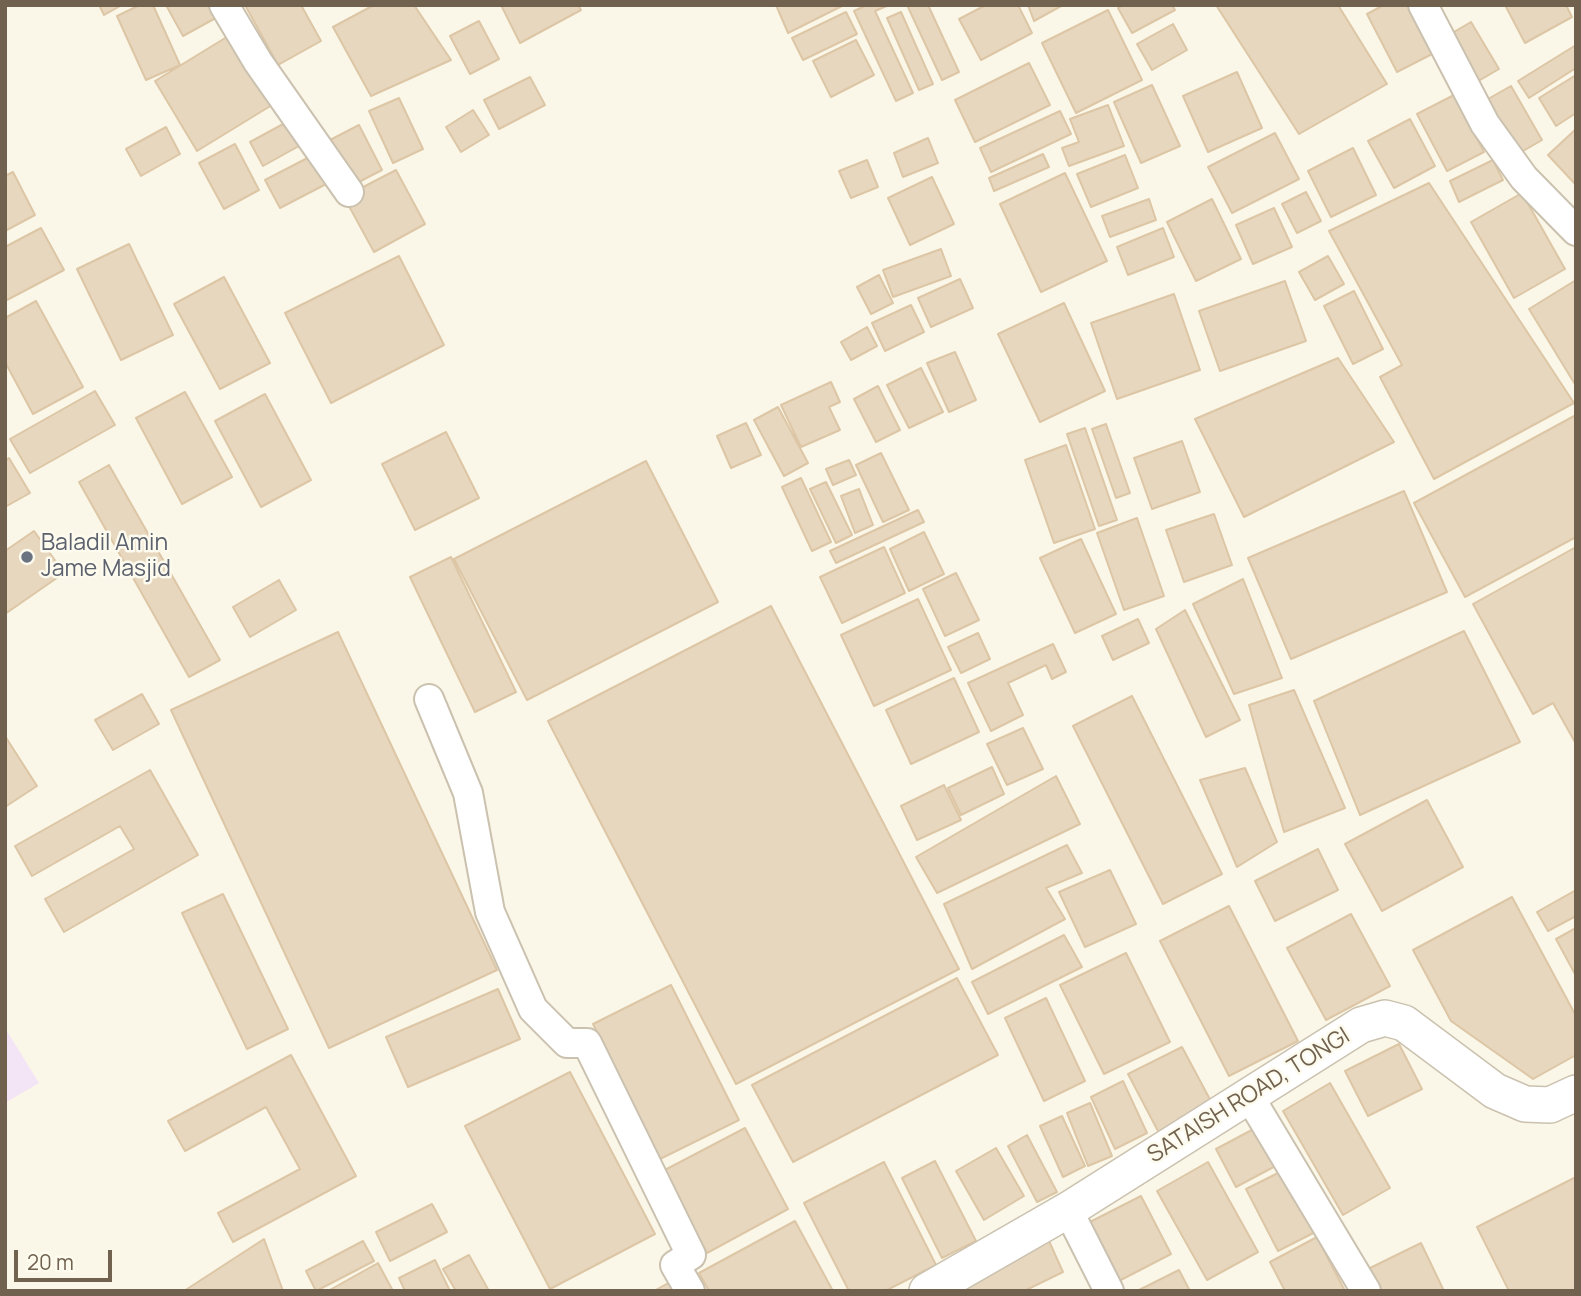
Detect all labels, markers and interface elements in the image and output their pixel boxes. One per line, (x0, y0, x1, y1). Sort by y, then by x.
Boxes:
place label: Baladil Amin Jame Masjid (41, 530, 171, 584)
marker: Baladil Amin Jame Masjid (19, 549, 35, 565)
street label: SATAISH ROAD, TONGI (1143, 1023, 1355, 1169)
scale bar (18, 1236, 116, 1280)
text: 20 m (27, 1248, 74, 1276)

